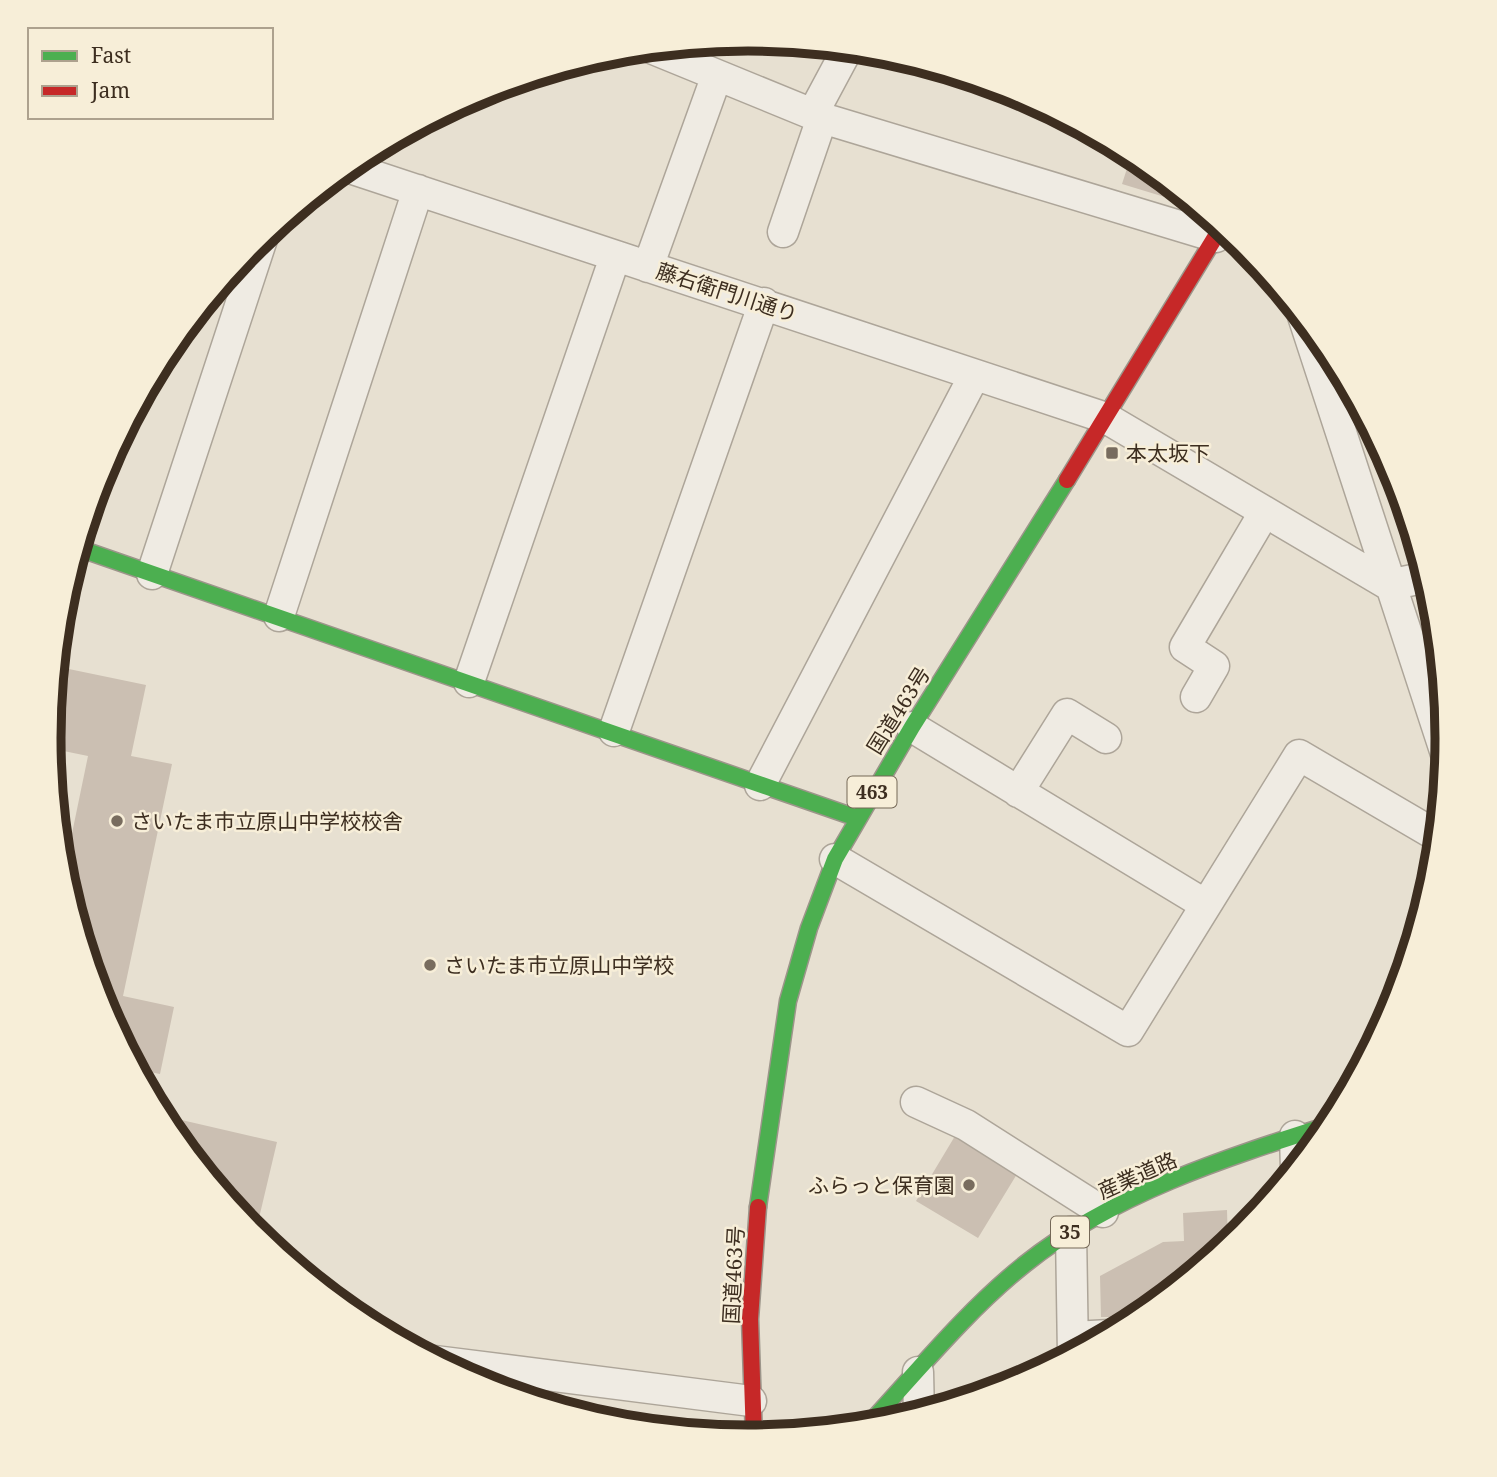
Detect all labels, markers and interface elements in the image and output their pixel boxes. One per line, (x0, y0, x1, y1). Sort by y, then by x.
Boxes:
legend (28, 28, 273, 119)
text: Fast (91, 41, 131, 69)
text: Jam (90, 76, 130, 104)
street label: 藤右衛門川通り (653, 256, 801, 328)
place label: 本太坂下 (1126, 439, 1210, 467)
marker: 本太坂下 (1104, 445, 1120, 461)
street label: 国道463号 (860, 661, 936, 759)
road number: 463 (848, 776, 896, 807)
place label: さいたま市立原山中学校校舎 (131, 807, 403, 835)
marker: さいたま市立原山中学校校舎 (109, 813, 125, 829)
place label: さいたま市立原山中学校 (444, 951, 674, 979)
marker: さいたま市立原山中学校 (422, 957, 438, 973)
street label: 産業道路 (1093, 1145, 1181, 1205)
place label: ふらっと保育園 (808, 1171, 955, 1199)
marker: ふらっと保育園 (961, 1177, 977, 1193)
road number: 35 (1051, 1216, 1089, 1248)
street label: 国道463号 (716, 1225, 750, 1325)

